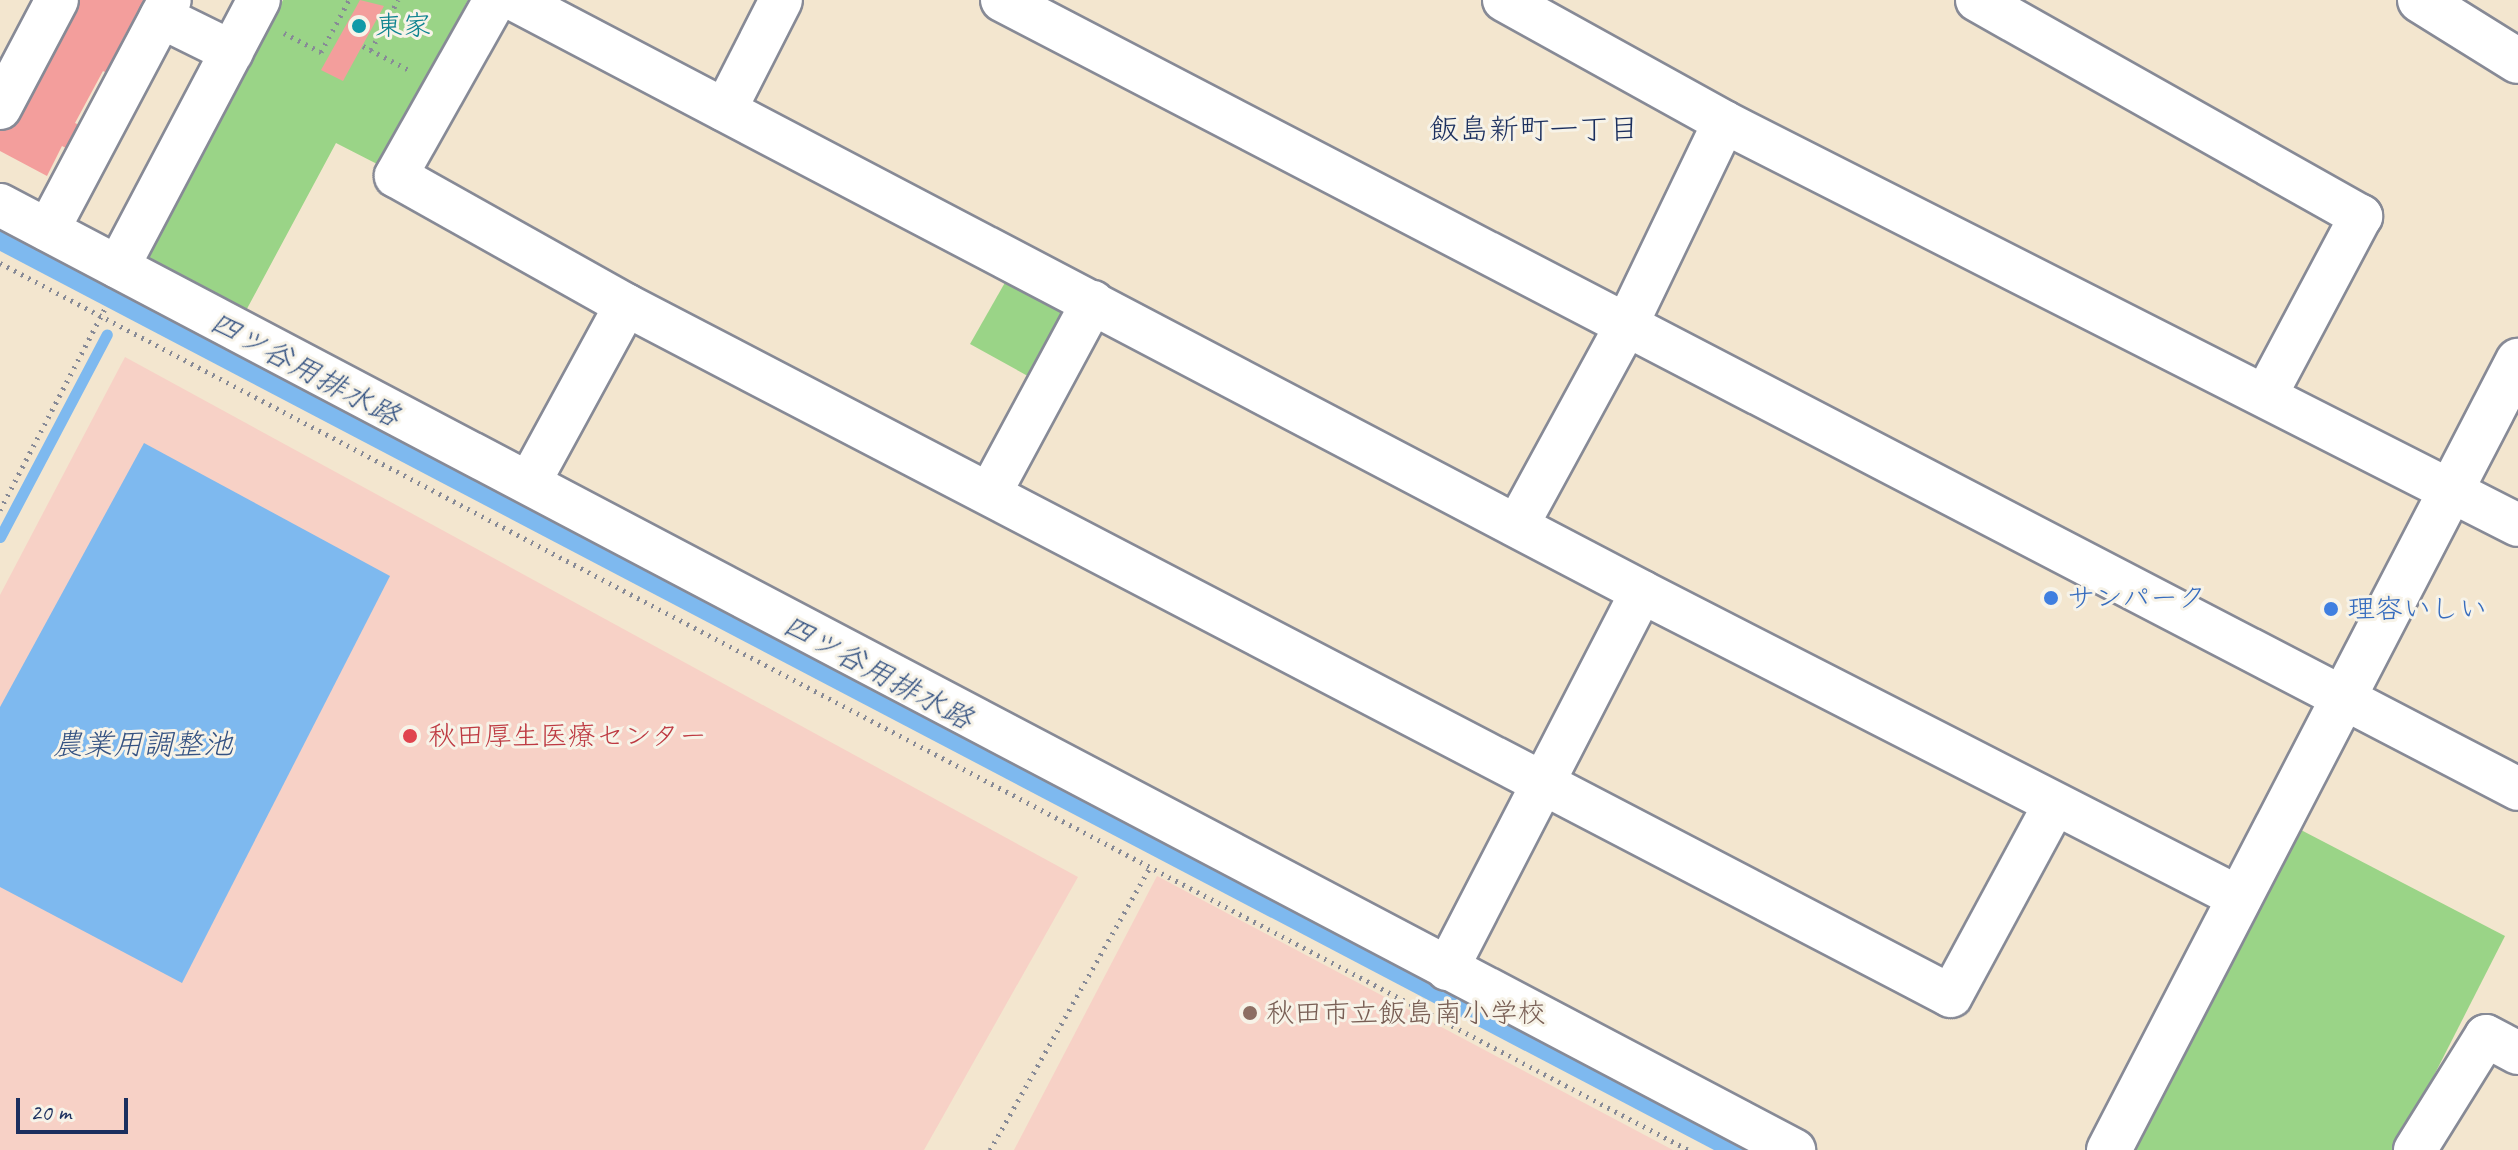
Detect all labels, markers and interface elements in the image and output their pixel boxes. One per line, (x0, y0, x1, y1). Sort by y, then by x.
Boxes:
place label: 東家 (375, 9, 431, 43)
marker: 東家 (350, 17, 368, 35)
district label: 飯島新町一丁目 (1429, 111, 1639, 147)
water label: 四ツ谷用排水路 (204, 304, 406, 434)
place label: サンパーク (2067, 581, 2207, 615)
marker: サンパーク (2042, 589, 2060, 607)
place label: 理容いしい (2347, 592, 2487, 626)
marker: 理容いしい (2322, 600, 2340, 618)
water label: 四ツ谷用排水路 (777, 607, 979, 737)
place label: 秋田厚生医療センター (428, 719, 708, 753)
marker: 秋田厚生医療センター (399, 725, 421, 747)
water label: 農業用調整池 (53, 726, 233, 762)
place label: 秋田市立飯島南小学校 (1266, 996, 1546, 1030)
marker: 秋田市立飯島南小学校 (1241, 1004, 1259, 1022)
scale bar (20, 1082, 132, 1132)
text: 20 m (30, 1097, 71, 1127)

